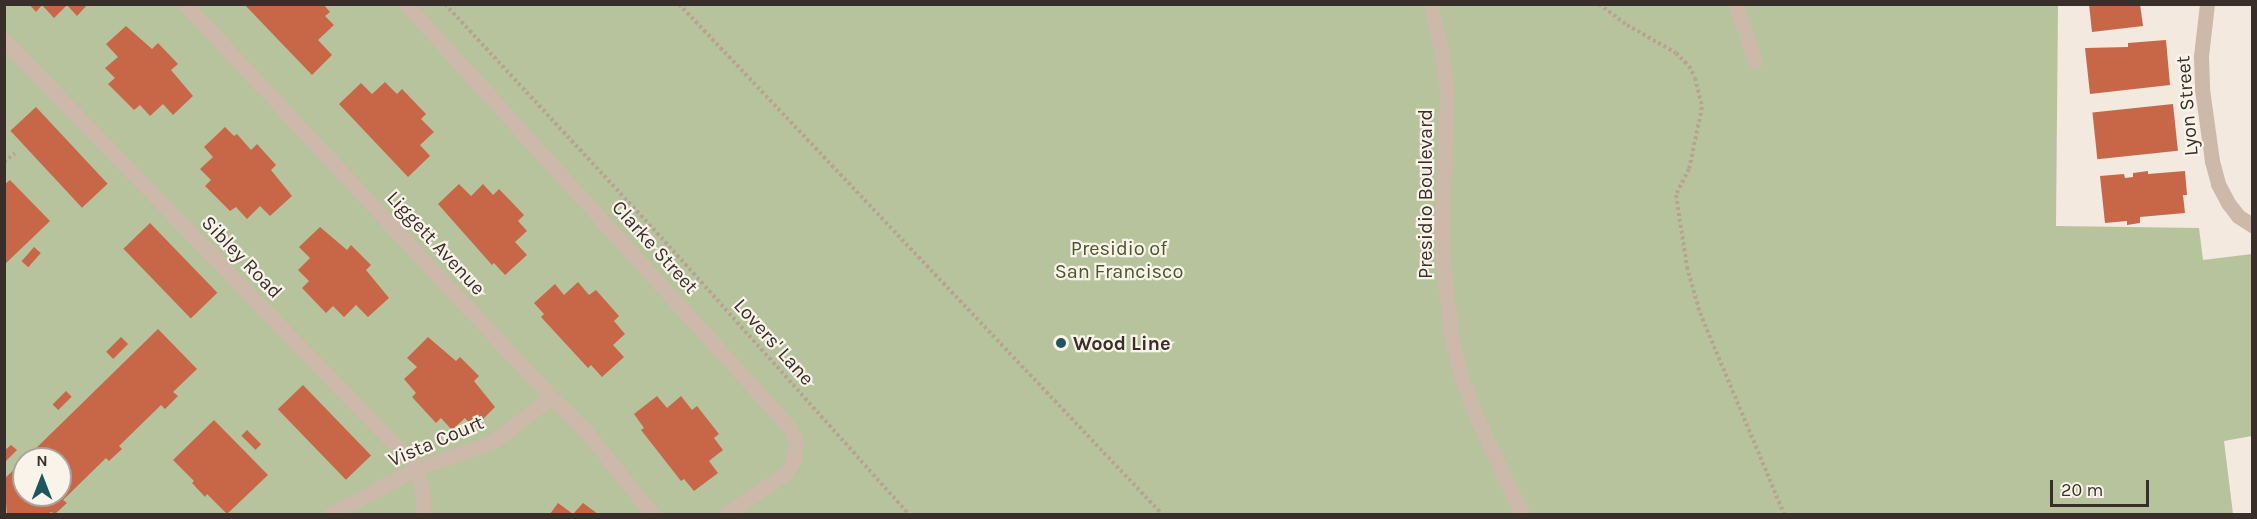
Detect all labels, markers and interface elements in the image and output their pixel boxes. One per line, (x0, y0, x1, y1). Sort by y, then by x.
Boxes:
street label: Lyon Street (2171, 55, 2203, 157)
street label: Presidio Boulevard (1413, 109, 1437, 279)
street label: Liggett Avenue (382, 186, 490, 300)
street label: Clarke Street (607, 195, 703, 299)
street label: Sibley Road (197, 211, 287, 303)
park label: Presidio of San Francisco (1055, 236, 1183, 283)
street label: Lovers' Lane (729, 294, 819, 390)
place label: Wood Line (1073, 331, 1171, 355)
marker: Wood Line (1054, 336, 1068, 350)
street label: Vista Court (385, 410, 487, 472)
north arrow (12, 447, 72, 507)
text: N (36, 451, 48, 470)
scale bar (2053, 468, 2152, 506)
text: 20 m (2061, 479, 2103, 501)

